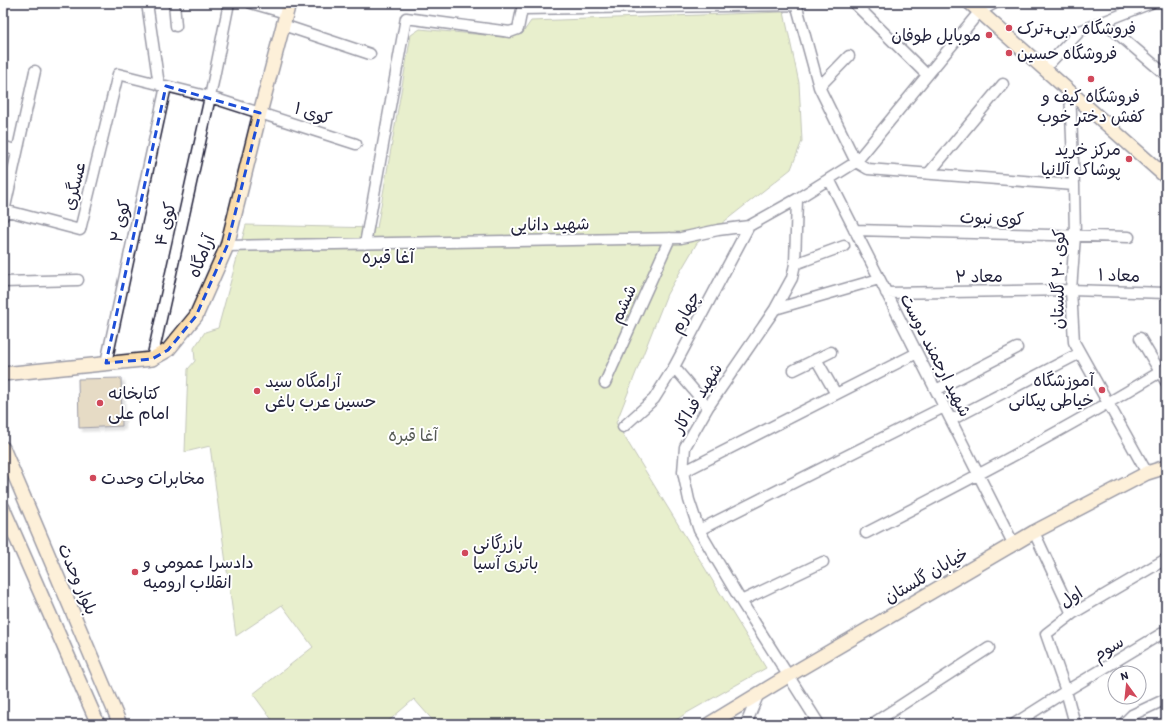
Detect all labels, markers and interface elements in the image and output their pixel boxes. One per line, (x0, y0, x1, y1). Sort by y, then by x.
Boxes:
place label: فروشگاه دبی+ترک (1017, 18, 1136, 39)
marker: فروشگاه دبی+ترک (1004, 23, 1014, 33)
place label: موبایل طوفان (891, 25, 981, 46)
marker: موبایل طوفان (984, 30, 994, 40)
place label: فروشگاه حسین (1017, 43, 1117, 63)
marker: فروشگاه حسین (1004, 48, 1014, 58)
marker: فروشگاه کیف و کفش دختر خوب (1086, 74, 1096, 84)
place label: فروشگاه کیف و کفش دختر خوب (1037, 86, 1145, 127)
street label: کوی ۱ (292, 98, 334, 129)
place label: مرکز خرید پوشاک آلانیا (1041, 139, 1121, 181)
marker: مرکز خرید پوشاک آلانیا (1124, 154, 1134, 164)
street label: عسگری (58, 160, 90, 212)
street label: کوی ۲ (106, 198, 135, 244)
street label: کوی ۴ (150, 200, 181, 248)
street label: کوی نبوت (959, 207, 1025, 230)
street label: شهید دانایی (510, 213, 590, 236)
street label: کوی ۲۰ گلستان (1047, 229, 1070, 329)
street label: آرامگاه (183, 231, 219, 280)
district label: آغا قبره (362, 246, 416, 268)
street label: معاد ۱ (1098, 264, 1140, 286)
street label: معاد ۲ (955, 266, 1003, 286)
street label: ششم (606, 282, 643, 328)
street label: چهارم (666, 287, 707, 338)
street label: شهید ارجمند دوست (896, 290, 976, 420)
street label: شهید فداکار (667, 359, 726, 438)
place label: آموزشگاه خیاطی پیکانی (1009, 370, 1095, 412)
place label: آرامگاه سید حسین عرب باغی (265, 371, 376, 412)
place label: کتابخانه امام علی (108, 383, 169, 426)
marker: آموزشگاه خیاطی پیکانی (1097, 385, 1107, 395)
marker: آرامگاه سید حسین عرب باغی (252, 386, 262, 396)
marker: کتابخانه امام علی (95, 398, 105, 408)
park label: آغا قبره (388, 425, 439, 445)
place label: مخابرات وحدت (101, 468, 205, 488)
marker: مخابرات وحدت (88, 473, 98, 483)
place label: بازرگانی باتری آسیا (473, 533, 538, 573)
street label: بلوار وحدت (53, 540, 102, 618)
street label: خیابان گلستان (881, 543, 971, 607)
marker: بازرگانی باتری آسیا (460, 548, 470, 558)
place label: دادسرا عمومی و انقلاب ارومیه (141, 552, 254, 592)
marker: دادسرا عمومی و انقلاب ارومیه (130, 567, 140, 577)
street label: اول (1056, 582, 1086, 612)
street label: سوم (1089, 631, 1129, 668)
north arrow (1107, 665, 1147, 705)
text: N (1119, 669, 1130, 683)

